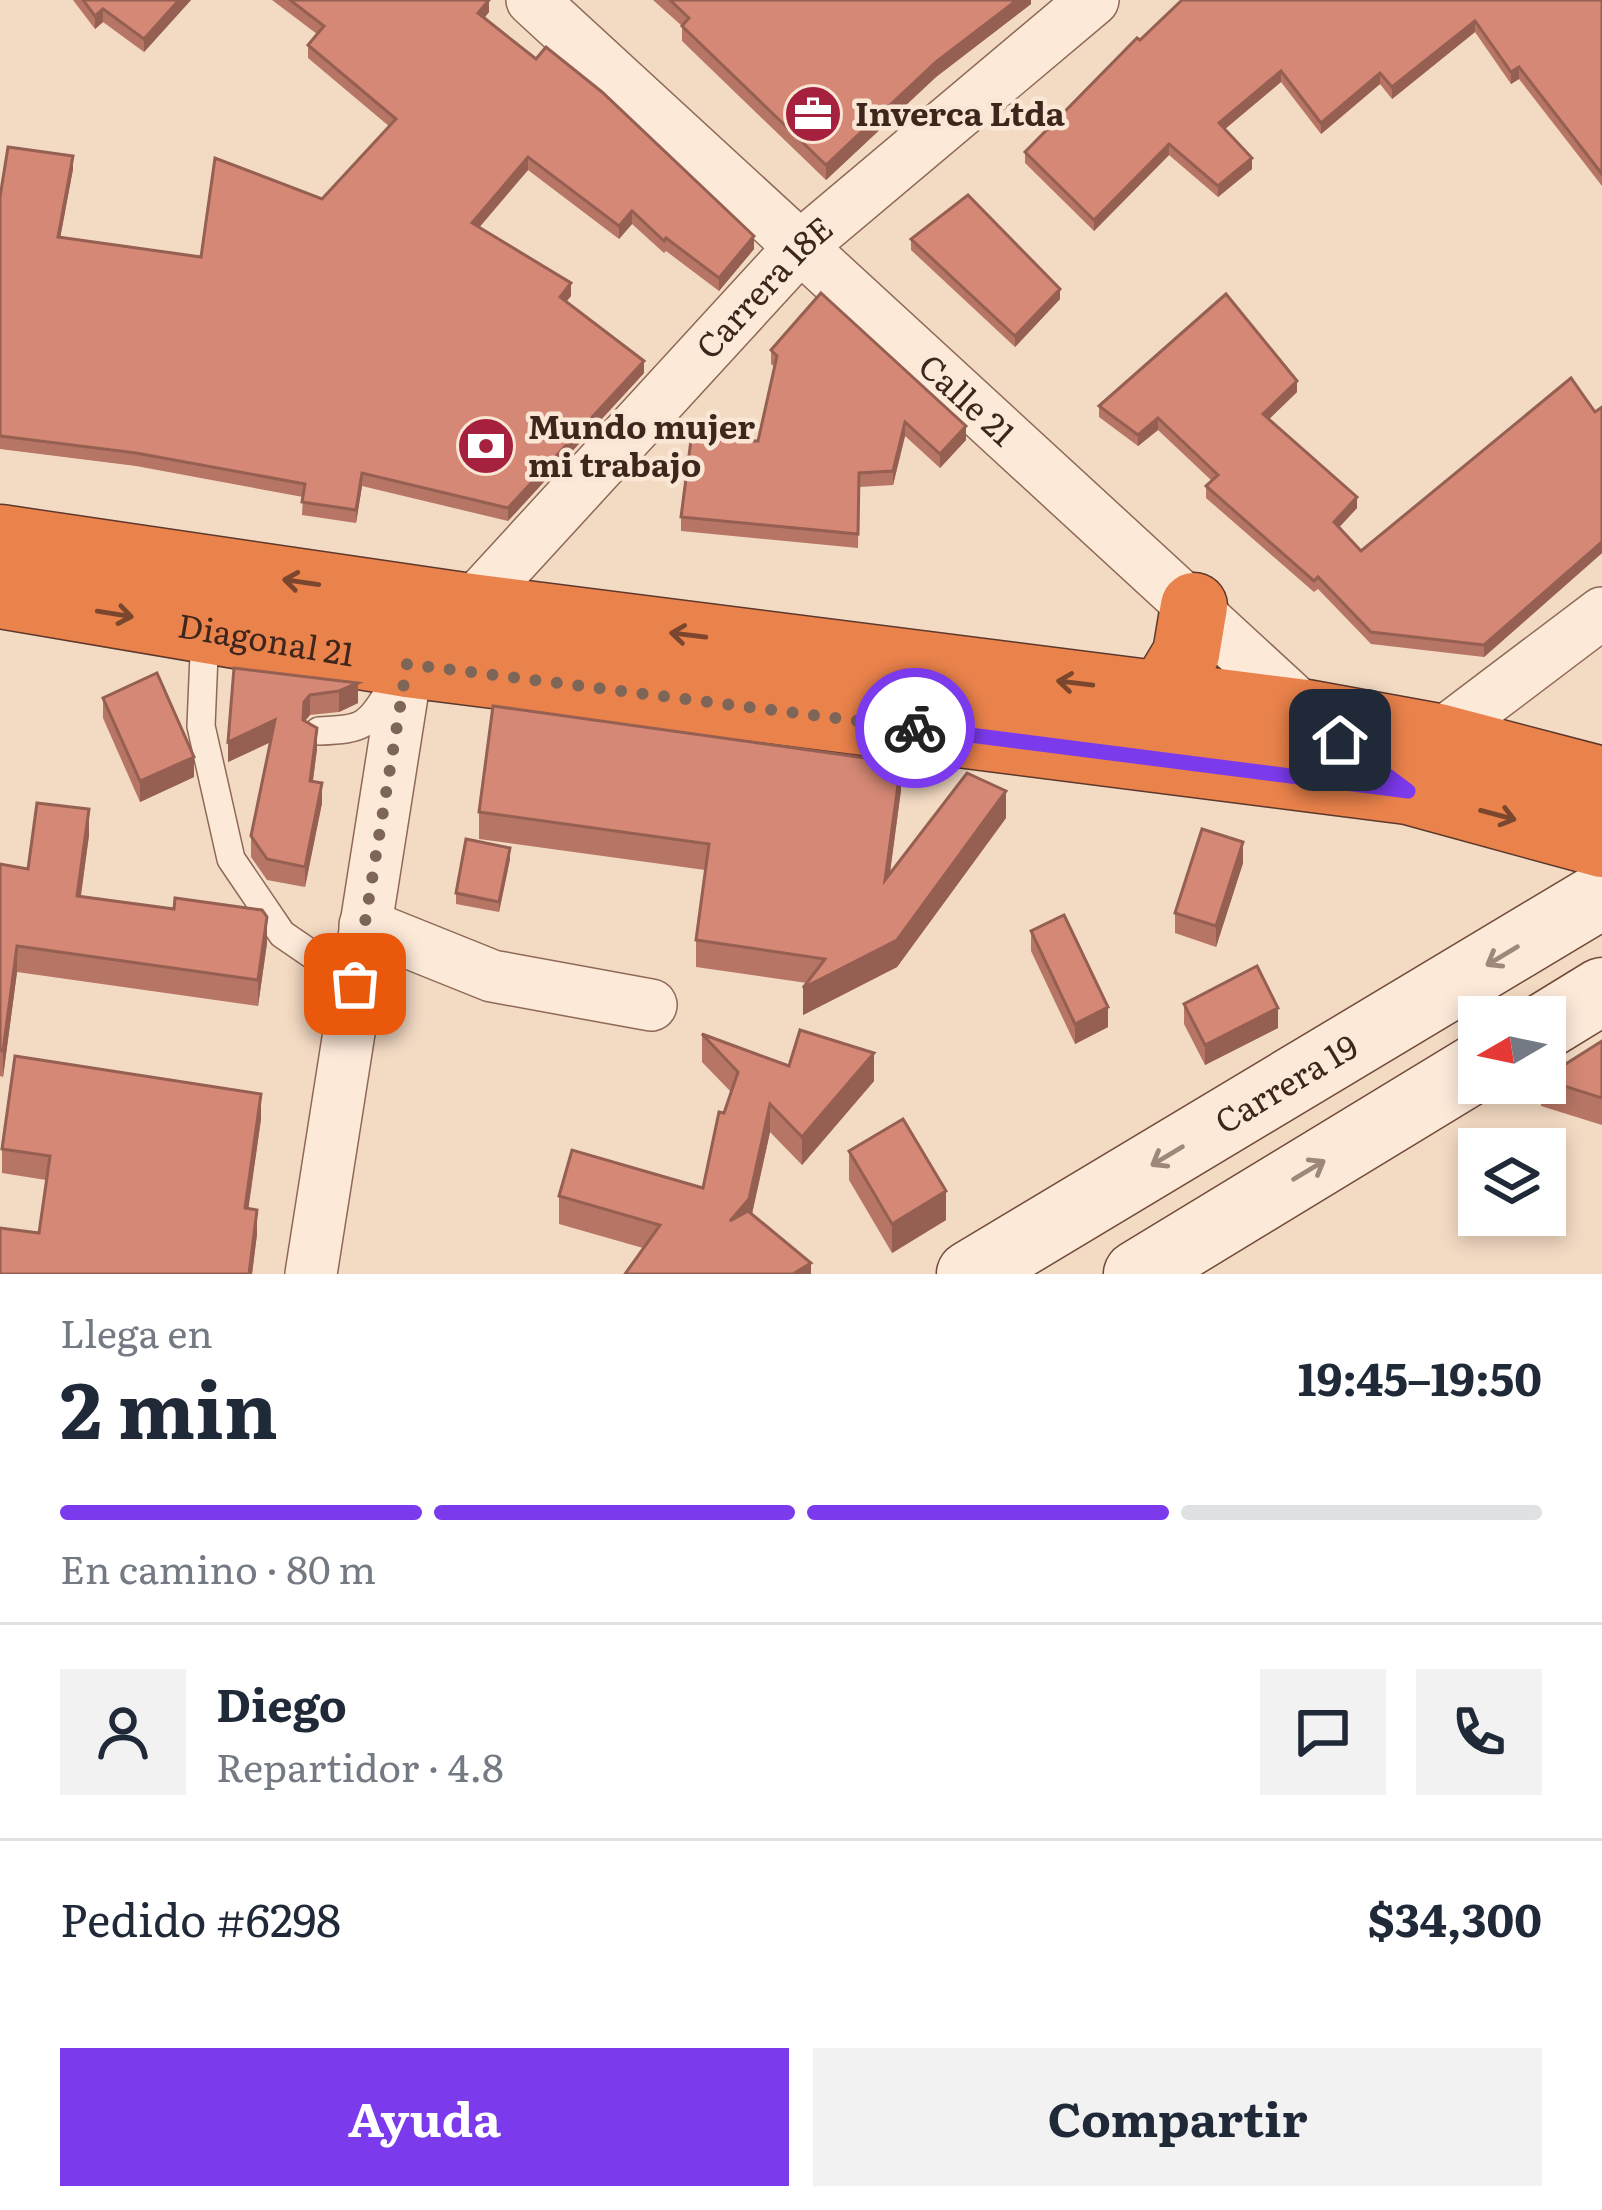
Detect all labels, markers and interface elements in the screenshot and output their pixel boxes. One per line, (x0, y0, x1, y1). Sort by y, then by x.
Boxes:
office icon: Inverca Ltda (782, 83, 844, 145)
place label: Inverca Ltda (855, 87, 1066, 136)
street label: Carrera 18E (683, 203, 842, 368)
street label: Calle 21 (909, 341, 1028, 456)
place label: Mundo mujer mi trabajo (528, 400, 755, 487)
bank icon: Mundo mujer mi trabajo (455, 415, 517, 477)
one-way arrow (283, 570, 322, 593)
street label: Diagonal 21 (175, 599, 359, 677)
one-way arrow (95, 603, 134, 626)
one-way arrow (669, 623, 708, 645)
courier (855, 668, 975, 788)
one-way arrow (1056, 672, 1095, 694)
pin (1289, 689, 1391, 791)
icon: bike (882, 695, 948, 761)
icon: home (1307, 707, 1373, 773)
one-way arrow (1478, 805, 1516, 827)
pin (304, 933, 406, 1035)
one-way arrow (1486, 944, 1520, 968)
icon: bag (322, 951, 388, 1017)
north arrow (1458, 996, 1566, 1104)
map controls (1458, 996, 1566, 1236)
street label: Carrera 19 (1205, 1020, 1366, 1144)
button: layers (1458, 1128, 1566, 1236)
one-way arrow (1150, 1145, 1185, 1169)
one-way arrow (1291, 1157, 1326, 1181)
text: Llega en (60, 1302, 213, 1360)
text: 19:45–19:50 (1298, 1343, 1542, 1410)
text: 2 min (60, 1347, 278, 1463)
text: En camino · 80 m (60, 1538, 376, 1596)
button: person (60, 1669, 186, 1795)
text: Diego (216, 1669, 347, 1736)
button: chat (1260, 1669, 1386, 1795)
button: phone (1416, 1669, 1542, 1795)
text: Repartidor · 4.8 (216, 1736, 504, 1794)
text: Pedido #6298 (60, 1884, 341, 1951)
text: $34,300 (1368, 1884, 1542, 1951)
button: Ayuda (60, 2048, 789, 2186)
button: Compartir (813, 2048, 1542, 2186)

